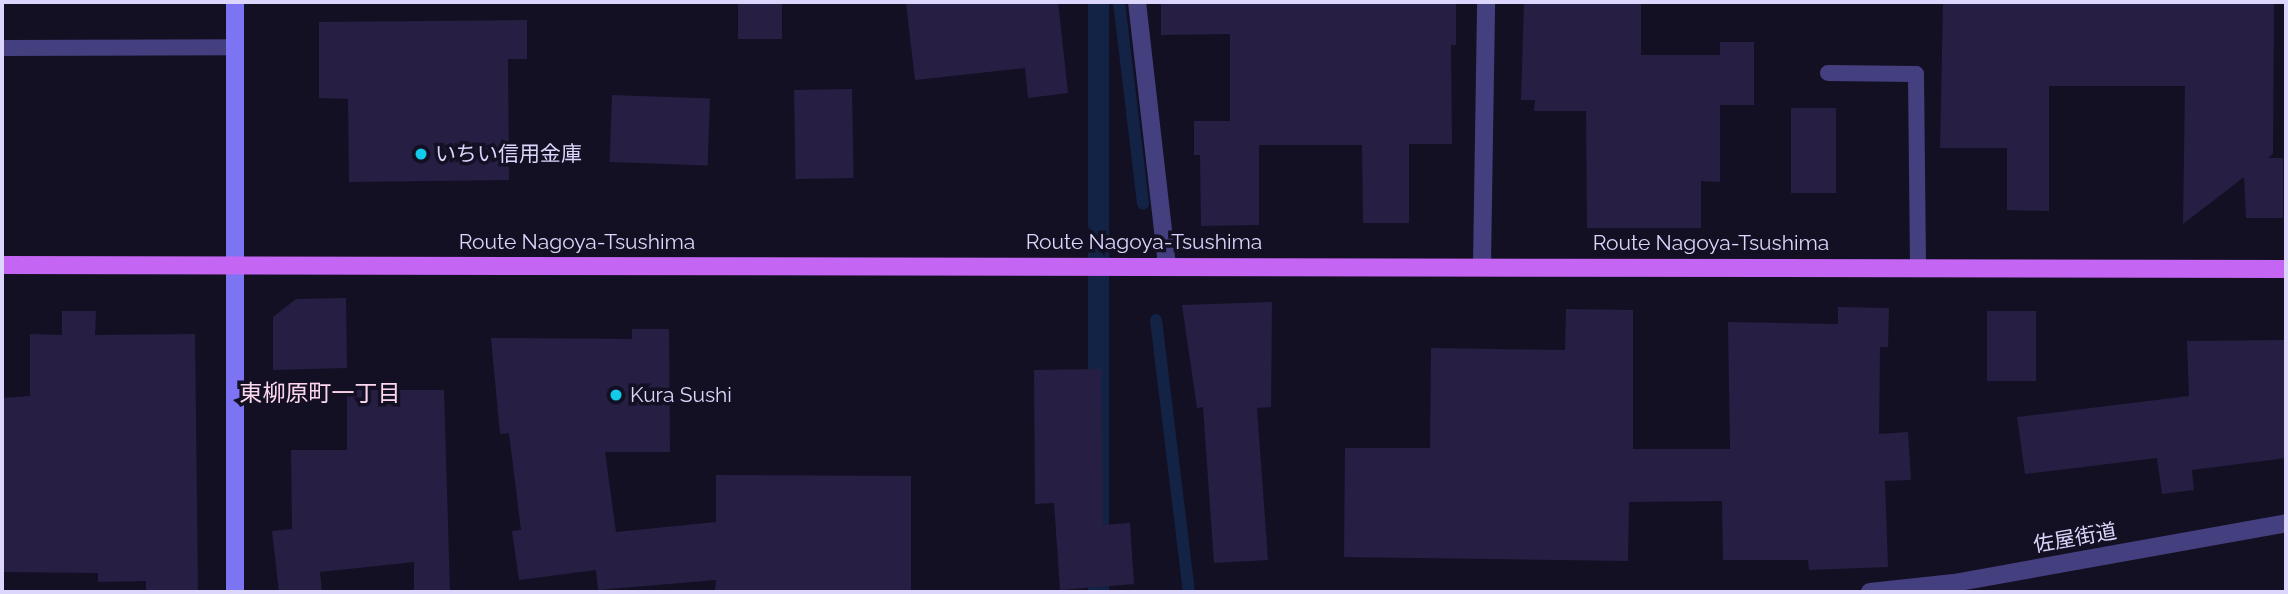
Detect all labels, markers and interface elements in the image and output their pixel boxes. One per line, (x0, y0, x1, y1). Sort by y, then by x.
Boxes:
place label: いちい信用金庫 (435, 141, 582, 167)
marker: いちい信用金庫 (413, 146, 429, 162)
street label: Route Nagoya-Tsushima (459, 229, 695, 255)
street label: Route Nagoya-Tsushima (1026, 229, 1262, 255)
street label: Route Nagoya-Tsushima (1593, 230, 1829, 256)
district label: 東柳原町一丁目 (240, 379, 400, 407)
place label: Kura Sushi (630, 382, 732, 408)
marker: Kura Sushi (608, 387, 624, 403)
street label: 佐屋街道 (2031, 518, 2119, 558)

